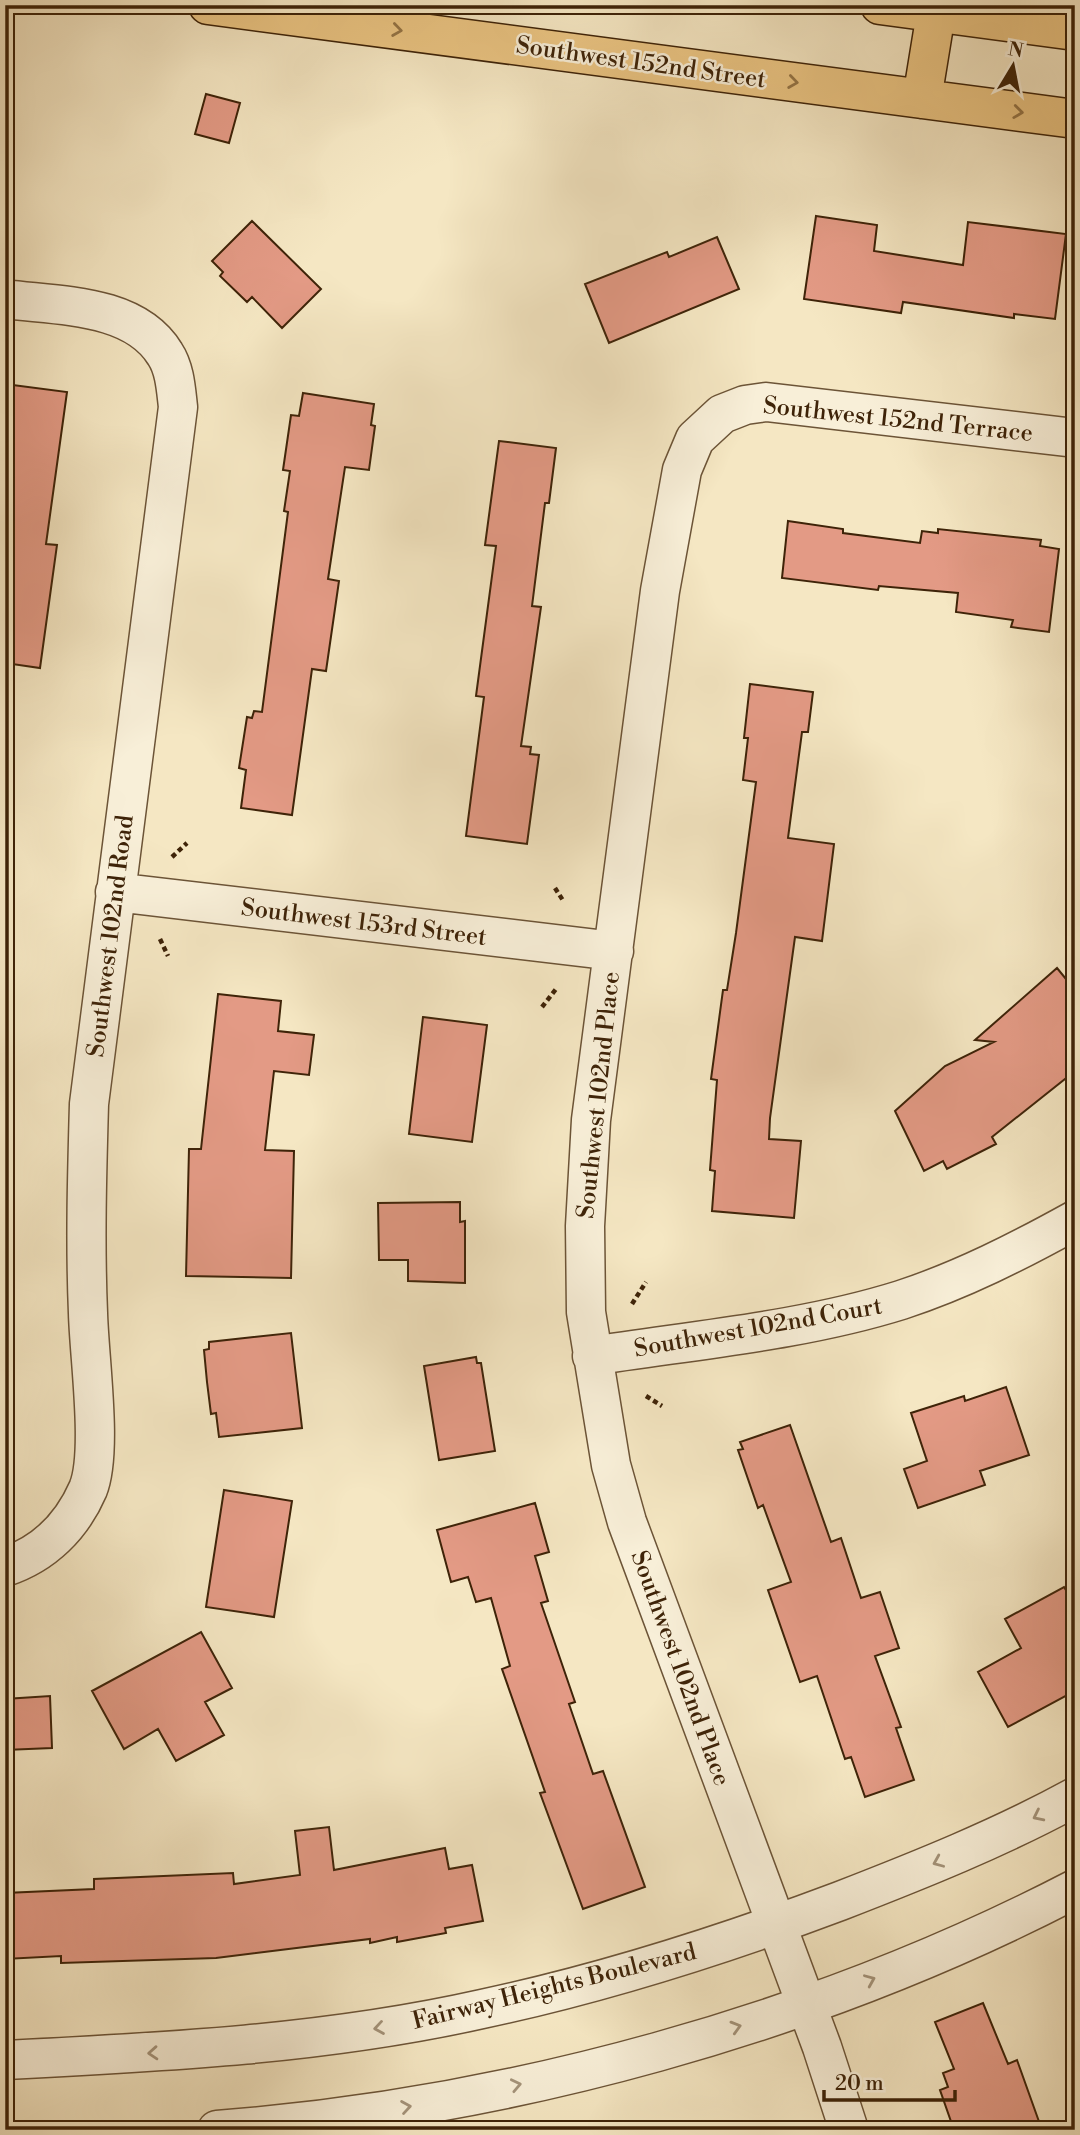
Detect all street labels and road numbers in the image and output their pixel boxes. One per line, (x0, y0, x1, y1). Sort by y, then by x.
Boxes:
street label: Southwest 152nd Street (514, 31, 768, 95)
street label: Southwest 152nd Terrace (762, 391, 1034, 449)
street label: Southwest 102nd Road (81, 813, 141, 1059)
street label: Southwest 153rd Street (239, 893, 489, 953)
street label: Southwest 102nd Place (571, 970, 627, 1220)
street label: Southwest 102nd Court (632, 1291, 885, 1365)
street label: Southwest 102nd Place (624, 1547, 737, 1790)
street label: Fairway Heights Boulevard (409, 1937, 700, 2037)

